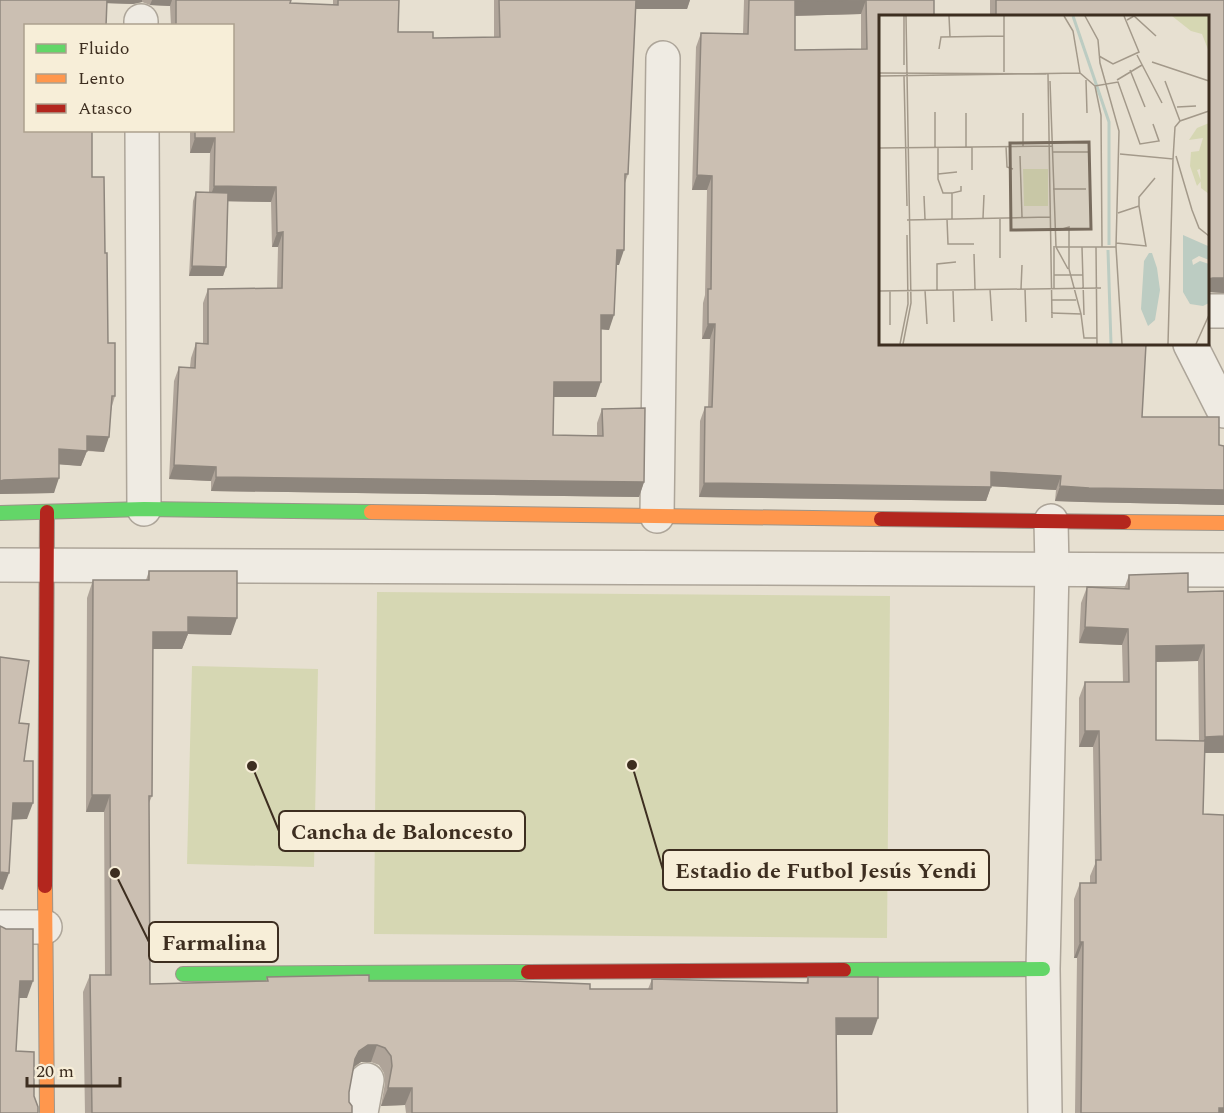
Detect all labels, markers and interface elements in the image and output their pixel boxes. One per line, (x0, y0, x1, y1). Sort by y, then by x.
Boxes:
inset map (879, 15, 1209, 345)
legend (24, 24, 234, 132)
text: Fluido (78, 35, 130, 62)
text: Lento (78, 65, 125, 92)
text: Atasco (78, 95, 132, 122)
callout: Cancha de Baloncesto (279, 811, 525, 851)
text: Cancha de Baloncesto (291, 816, 513, 849)
callout: Estadio de Futbol Jesús Yendi (663, 850, 989, 890)
text: Estadio de Futbol Jesús Yendi (675, 855, 977, 888)
callout: Farmalina (149, 922, 278, 962)
text: Farmalina (162, 927, 267, 960)
scale bar (27, 1050, 120, 1088)
text: 20 m (36, 1058, 74, 1085)

